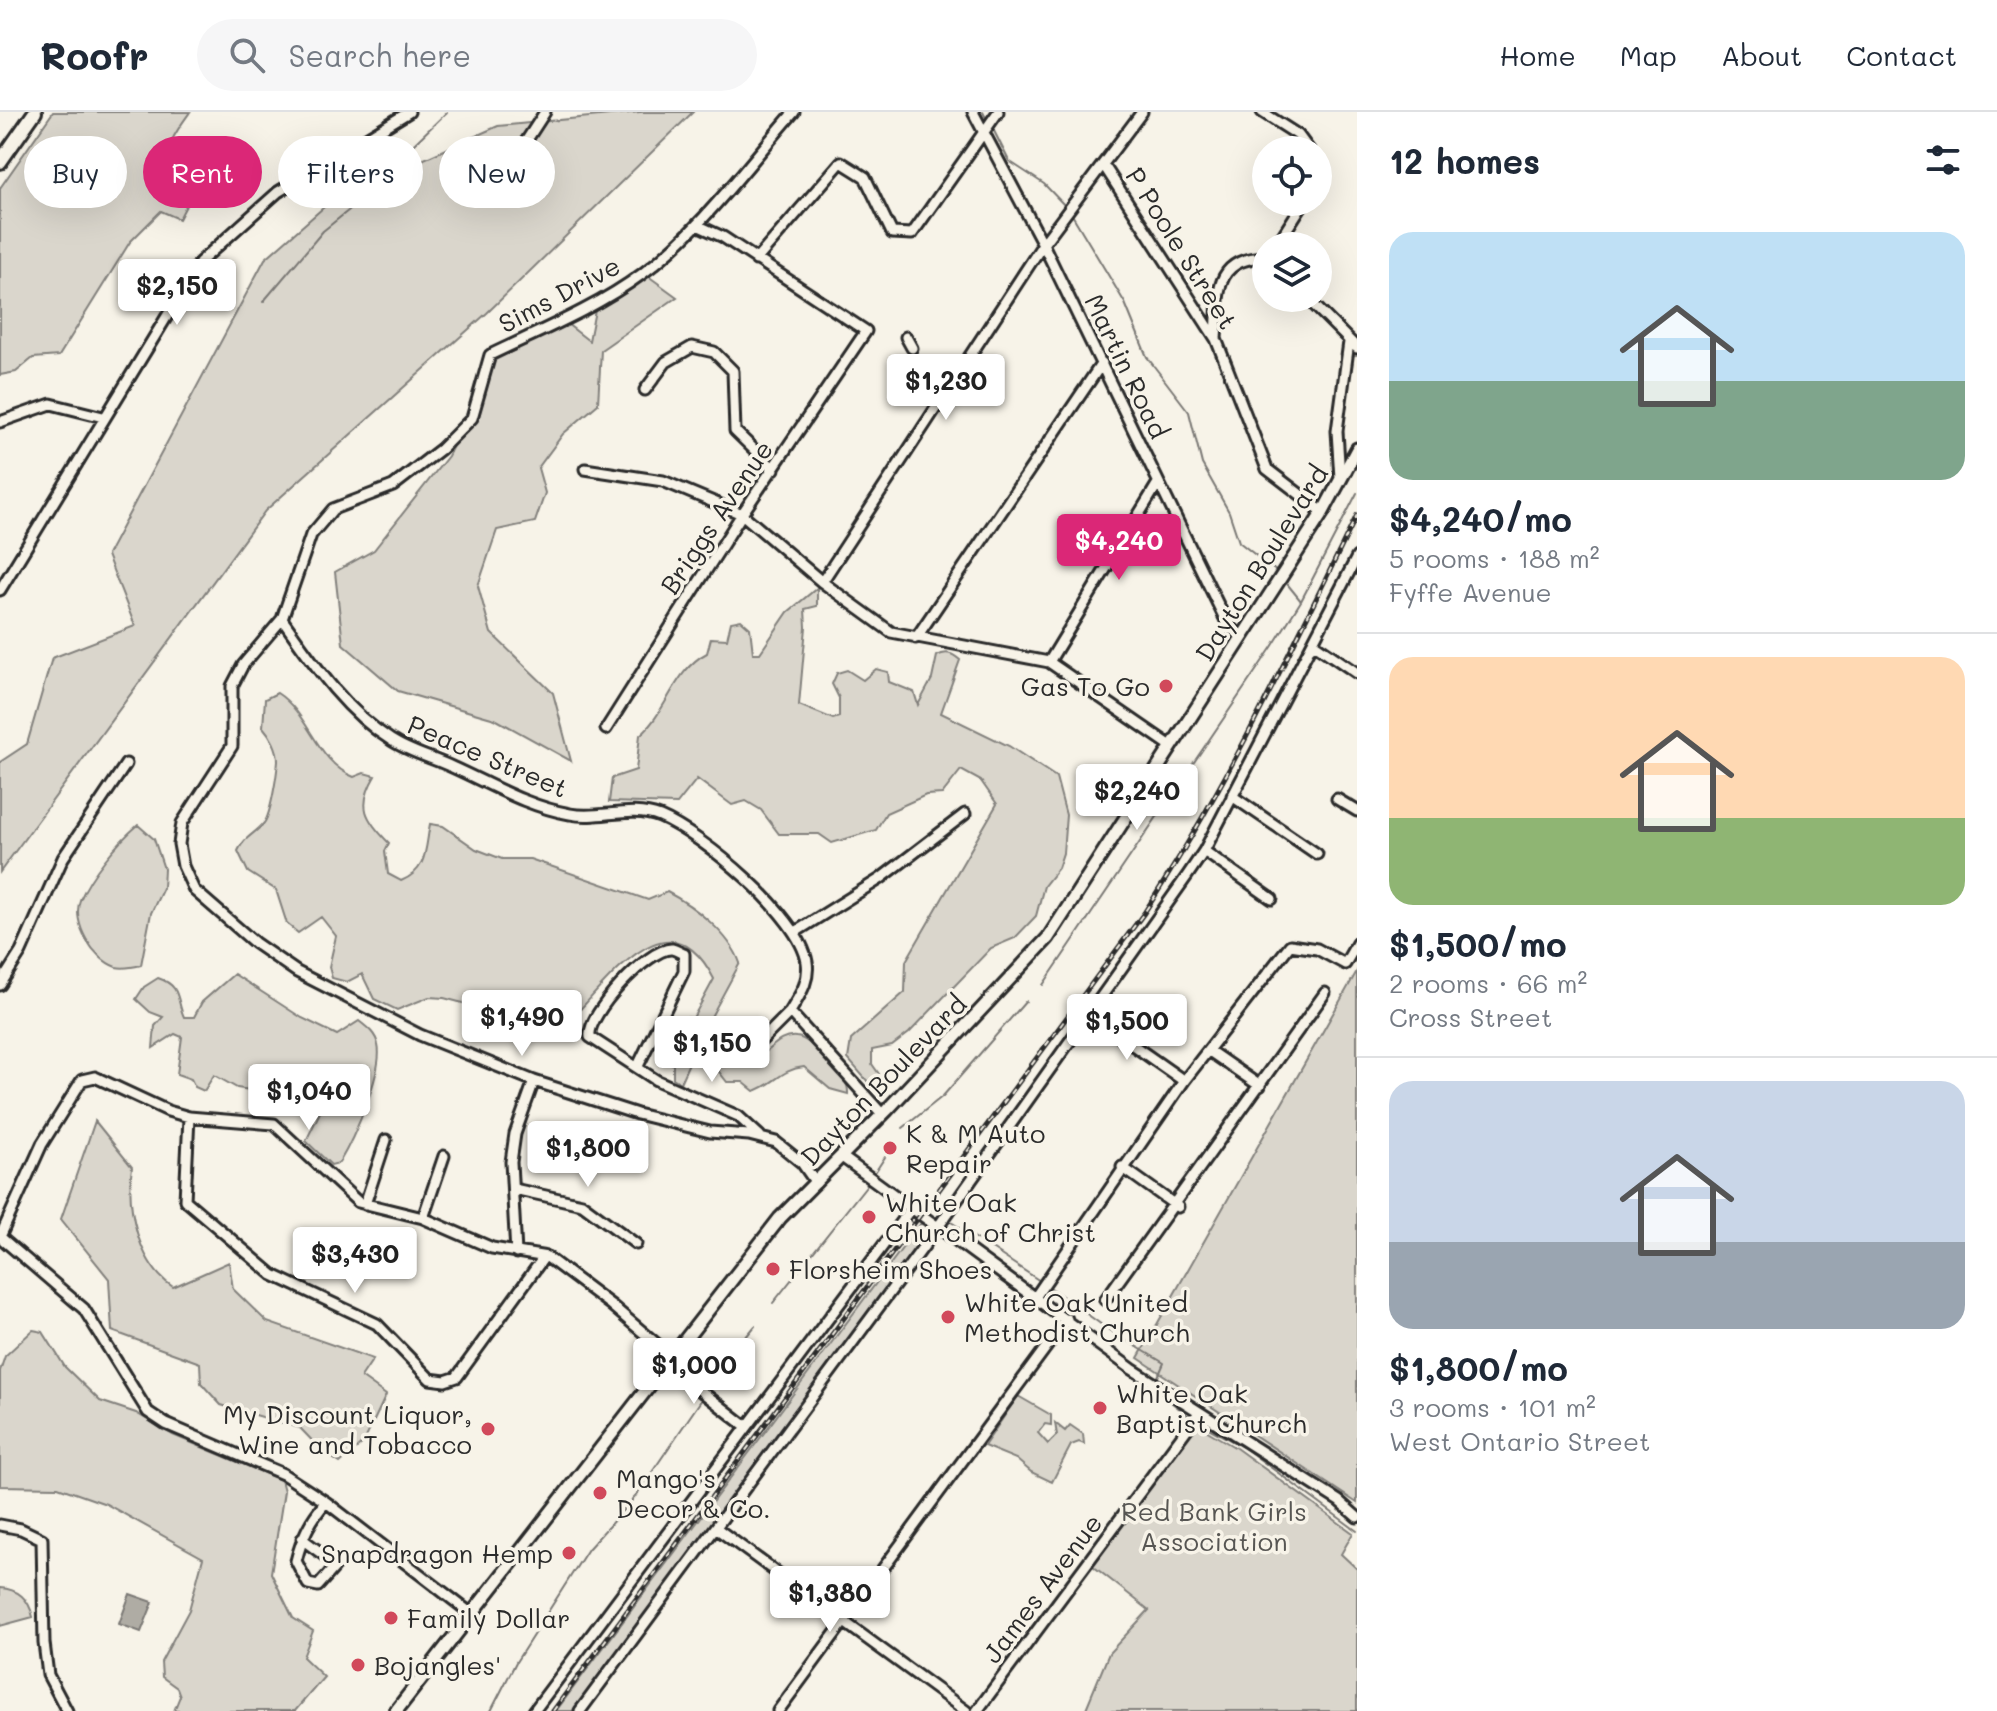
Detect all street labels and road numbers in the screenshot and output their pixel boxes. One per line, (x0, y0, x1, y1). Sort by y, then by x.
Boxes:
street label: P Poole Street (1119, 161, 1245, 335)
street label: Sims Drive (492, 248, 626, 340)
street label: Martin Road (1077, 288, 1177, 444)
street label: Briggs Avenue (652, 434, 780, 600)
street label: Dayton Boulevard (1187, 459, 1335, 667)
street label: Peace Street (403, 707, 573, 805)
street label: Dayton Boulevard (793, 987, 973, 1173)
street label: James Avenue (975, 1507, 1109, 1669)

